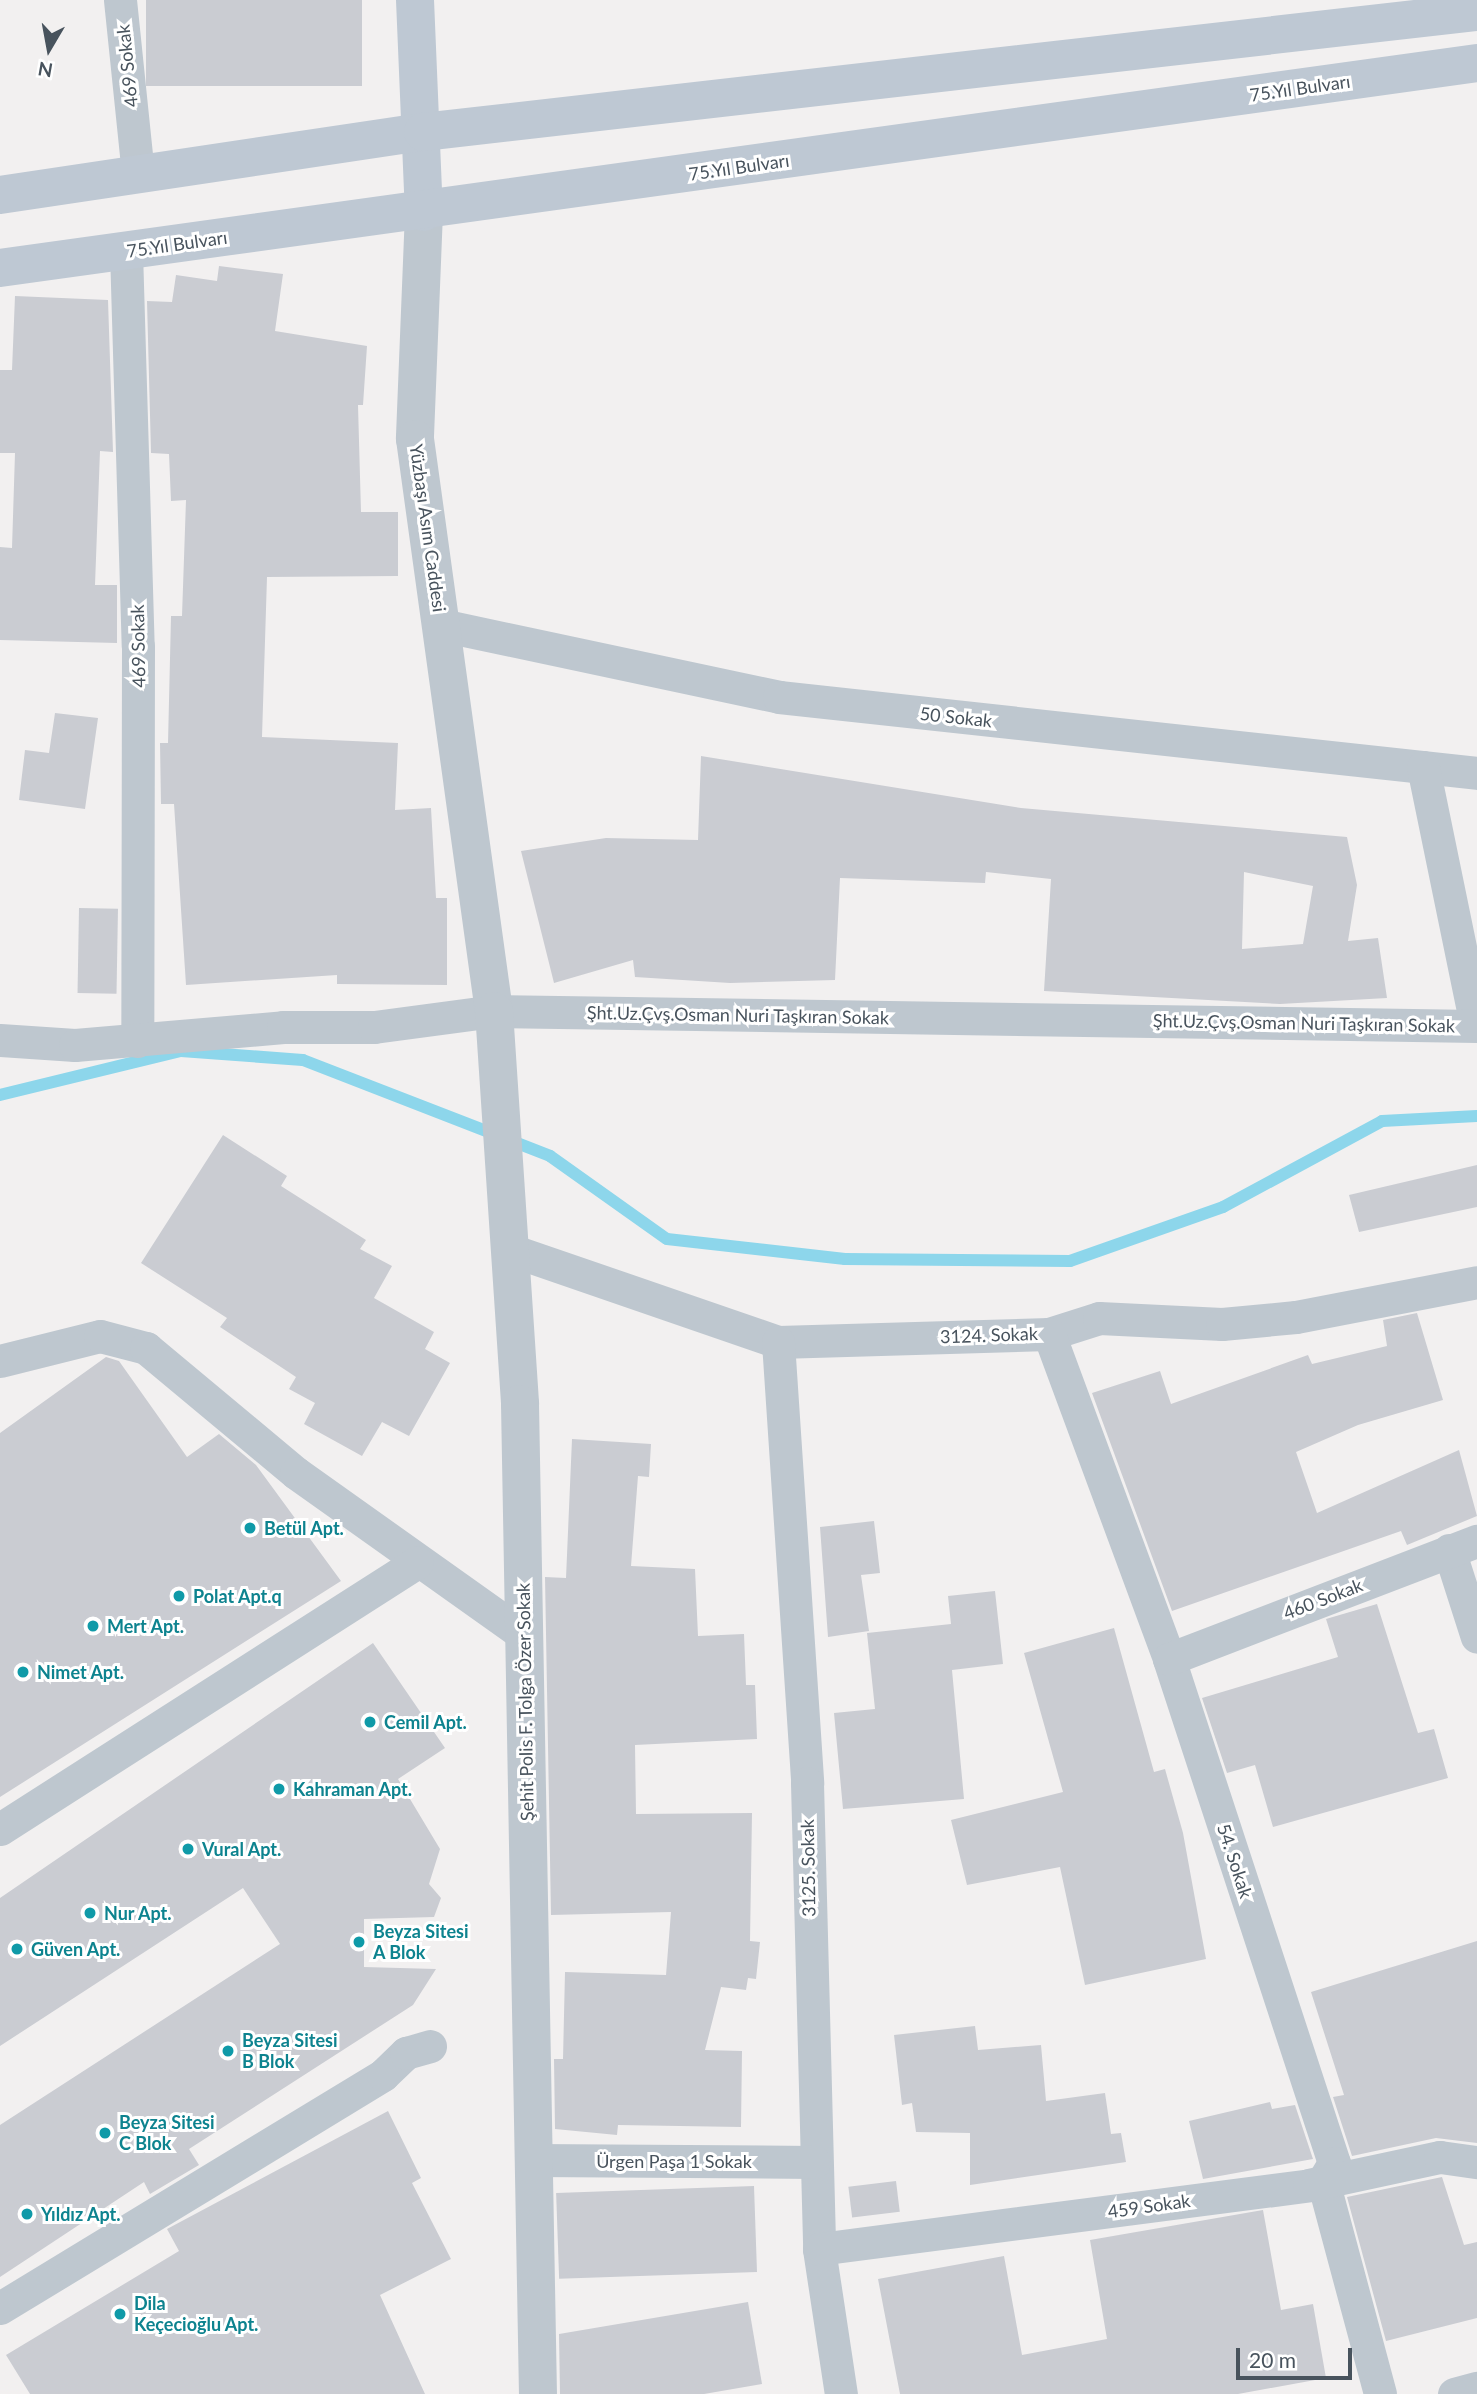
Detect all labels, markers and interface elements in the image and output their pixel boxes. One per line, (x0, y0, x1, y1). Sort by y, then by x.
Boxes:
north arrow (14, 14, 84, 84)
street label: 469 Sokak (112, 24, 142, 108)
text: N (36, 58, 54, 83)
street label: 75.Yıl Bulvarı (1248, 70, 1352, 106)
street label: 75.Yıl Bulvarı (687, 149, 791, 185)
street label: 75.Yıl Bulvarı (125, 226, 229, 262)
street label: Yüzbaşı Asım Caddesi (405, 442, 451, 614)
street label: 469 Sokak (126, 604, 150, 688)
street label: 50 Sokak (919, 702, 993, 732)
street label: Şht.Uz.Çvş.Osman Nuri Taşkıran Sokak (586, 1002, 890, 1028)
street label: Şht.Uz.Çvş.Osman Nuri Taşkıran Sokak (1152, 1010, 1456, 1036)
street label: 3124. Sokak (940, 1323, 1038, 1347)
place label: Betül Apt. (264, 1517, 344, 1539)
marker: Betül Apt. (242, 1520, 258, 1536)
street label: 460 Sokak (1280, 1574, 1366, 1624)
street label: Şehit Polis F. Tolga Özer Sokak (512, 1582, 538, 1822)
place label: Polat Apt.q (193, 1585, 282, 1607)
marker: Polat Apt.q (171, 1588, 187, 1604)
place label: Mert Apt. (107, 1615, 185, 1637)
marker: Mert Apt. (85, 1618, 101, 1634)
place label: Nimet Apt. (37, 1661, 125, 1683)
marker: Nimet Apt. (15, 1664, 31, 1680)
place label: Cemil Apt. (384, 1711, 467, 1733)
marker: Cemil Apt. (362, 1714, 378, 1730)
place label: Kahraman Apt. (293, 1778, 413, 1800)
marker: Kahraman Apt. (271, 1781, 287, 1797)
street label: 3125. Sokak (796, 1819, 820, 1917)
street label: 54. Sokak (1213, 1821, 1257, 1901)
place label: Vural Apt. (202, 1838, 282, 1860)
marker: Vural Apt. (180, 1841, 196, 1857)
place label: Nur Apt. (104, 1902, 172, 1924)
marker: Nur Apt. (82, 1905, 98, 1921)
place label: Beyza Sitesi A Blok (373, 1921, 468, 1964)
marker: Beyza Sitesi A Blok (351, 1934, 367, 1950)
place label: Güven Apt. (31, 1938, 121, 1960)
marker: Güven Apt. (9, 1941, 25, 1957)
place label: Beyza Sitesi B Blok (242, 2030, 337, 2072)
marker: Beyza Sitesi B Blok (220, 2043, 236, 2059)
place label: Beyza Sitesi C Blok (119, 2112, 214, 2154)
marker: Beyza Sitesi C Blok (97, 2125, 113, 2141)
street label: Ürgen Paşa 1 Sokak (596, 2150, 752, 2172)
street label: 459 Sokak (1106, 2190, 1192, 2222)
place label: Yıldız Apt. (41, 2203, 121, 2225)
marker: Yıldız Apt. (19, 2206, 35, 2222)
place label: Dila Keçecioğlu Apt. (134, 2293, 259, 2336)
marker: Dila Keçecioğlu Apt. (112, 2306, 128, 2322)
scale bar (1239, 2334, 1354, 2378)
text: 20 m (1249, 2347, 1296, 2372)

